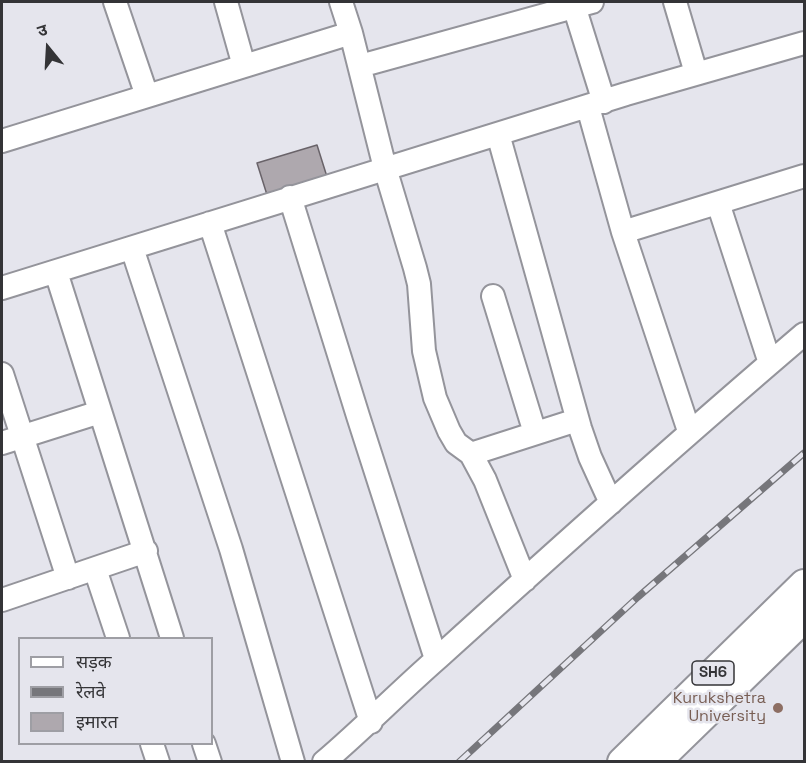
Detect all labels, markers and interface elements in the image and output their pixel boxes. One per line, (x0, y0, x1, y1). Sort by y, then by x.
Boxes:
north arrow (18, 18, 78, 78)
text: उ (35, 19, 50, 42)
legend (18, 637, 213, 745)
text: सड़क (76, 650, 112, 673)
road number: SH6 (692, 661, 734, 685)
text: रेलवे (76, 680, 106, 703)
place label: Kurukshetra University (673, 689, 766, 727)
marker: Kurukshetra University (771, 701, 785, 715)
text: इमारत (76, 710, 118, 733)

